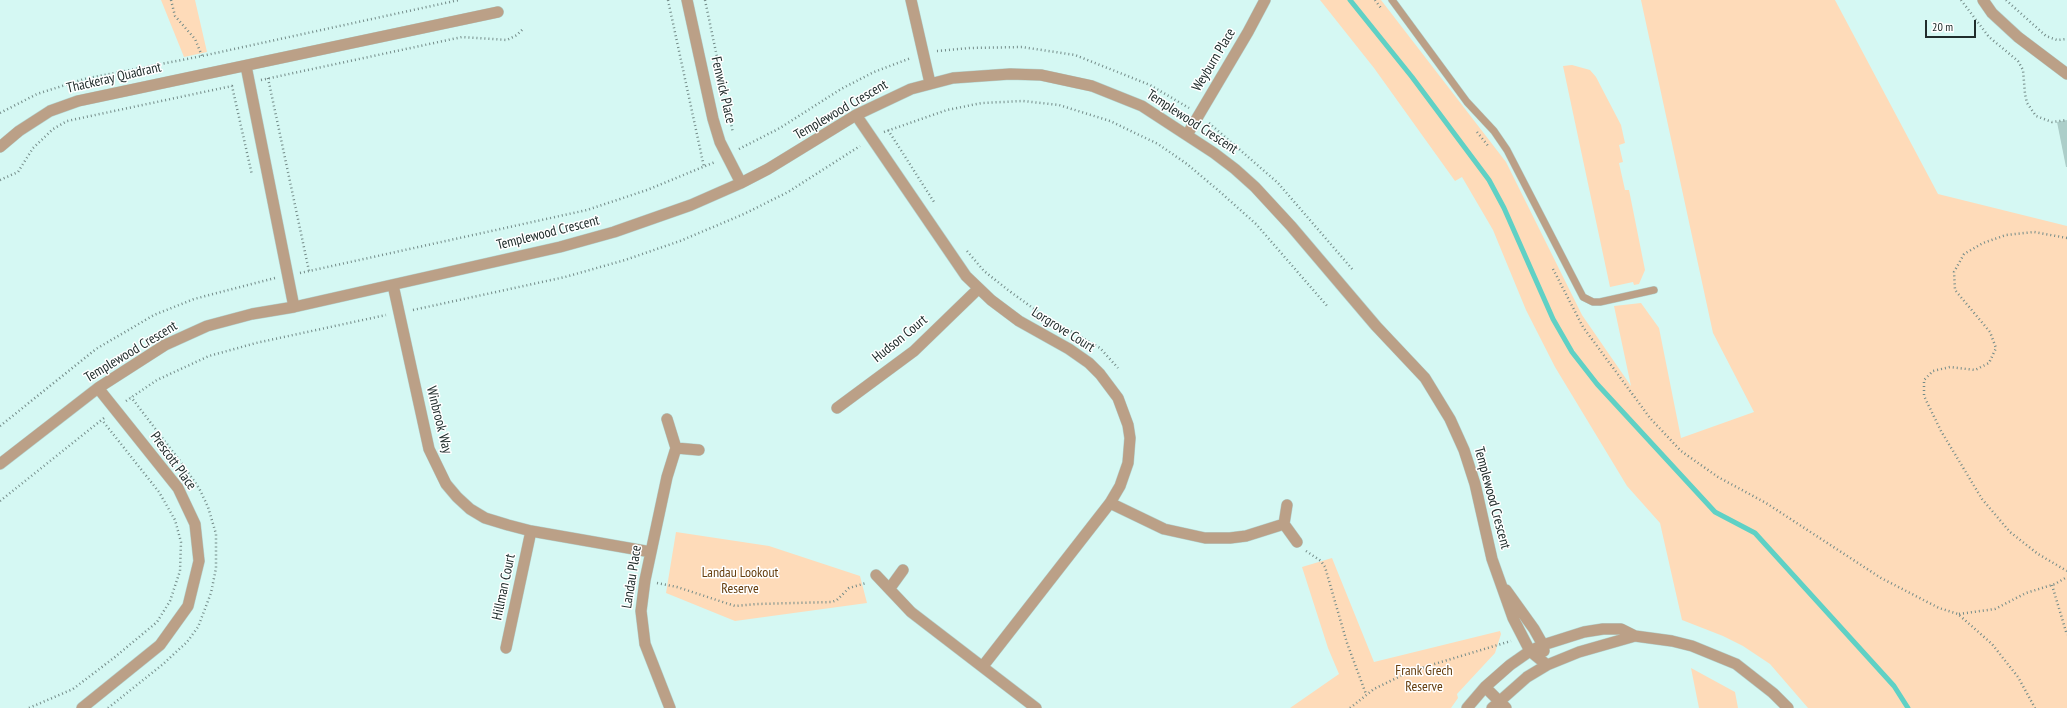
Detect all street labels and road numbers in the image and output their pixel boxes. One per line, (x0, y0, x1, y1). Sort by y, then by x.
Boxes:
street label: Weyburn Place (1189, 25, 1239, 95)
street label: Fenwick Place (707, 55, 739, 125)
street label: Thackeray Quadrant (65, 59, 163, 97)
street label: Templewood Crescent (791, 76, 891, 144)
street label: Templewood Crescent (1143, 86, 1241, 158)
street label: Templewood Crescent (495, 212, 601, 254)
street label: Lorgrove Court (1028, 304, 1098, 356)
street label: Hudson Court (869, 312, 931, 366)
street label: Templewood Crescent (82, 318, 180, 386)
street label: Winbrook Way (423, 385, 455, 455)
street label: Prescott Place (146, 429, 200, 493)
street label: Templewood Crescent (1470, 445, 1514, 551)
street label: Landau Place (619, 544, 645, 610)
street label: Hillman Court (489, 552, 519, 622)

